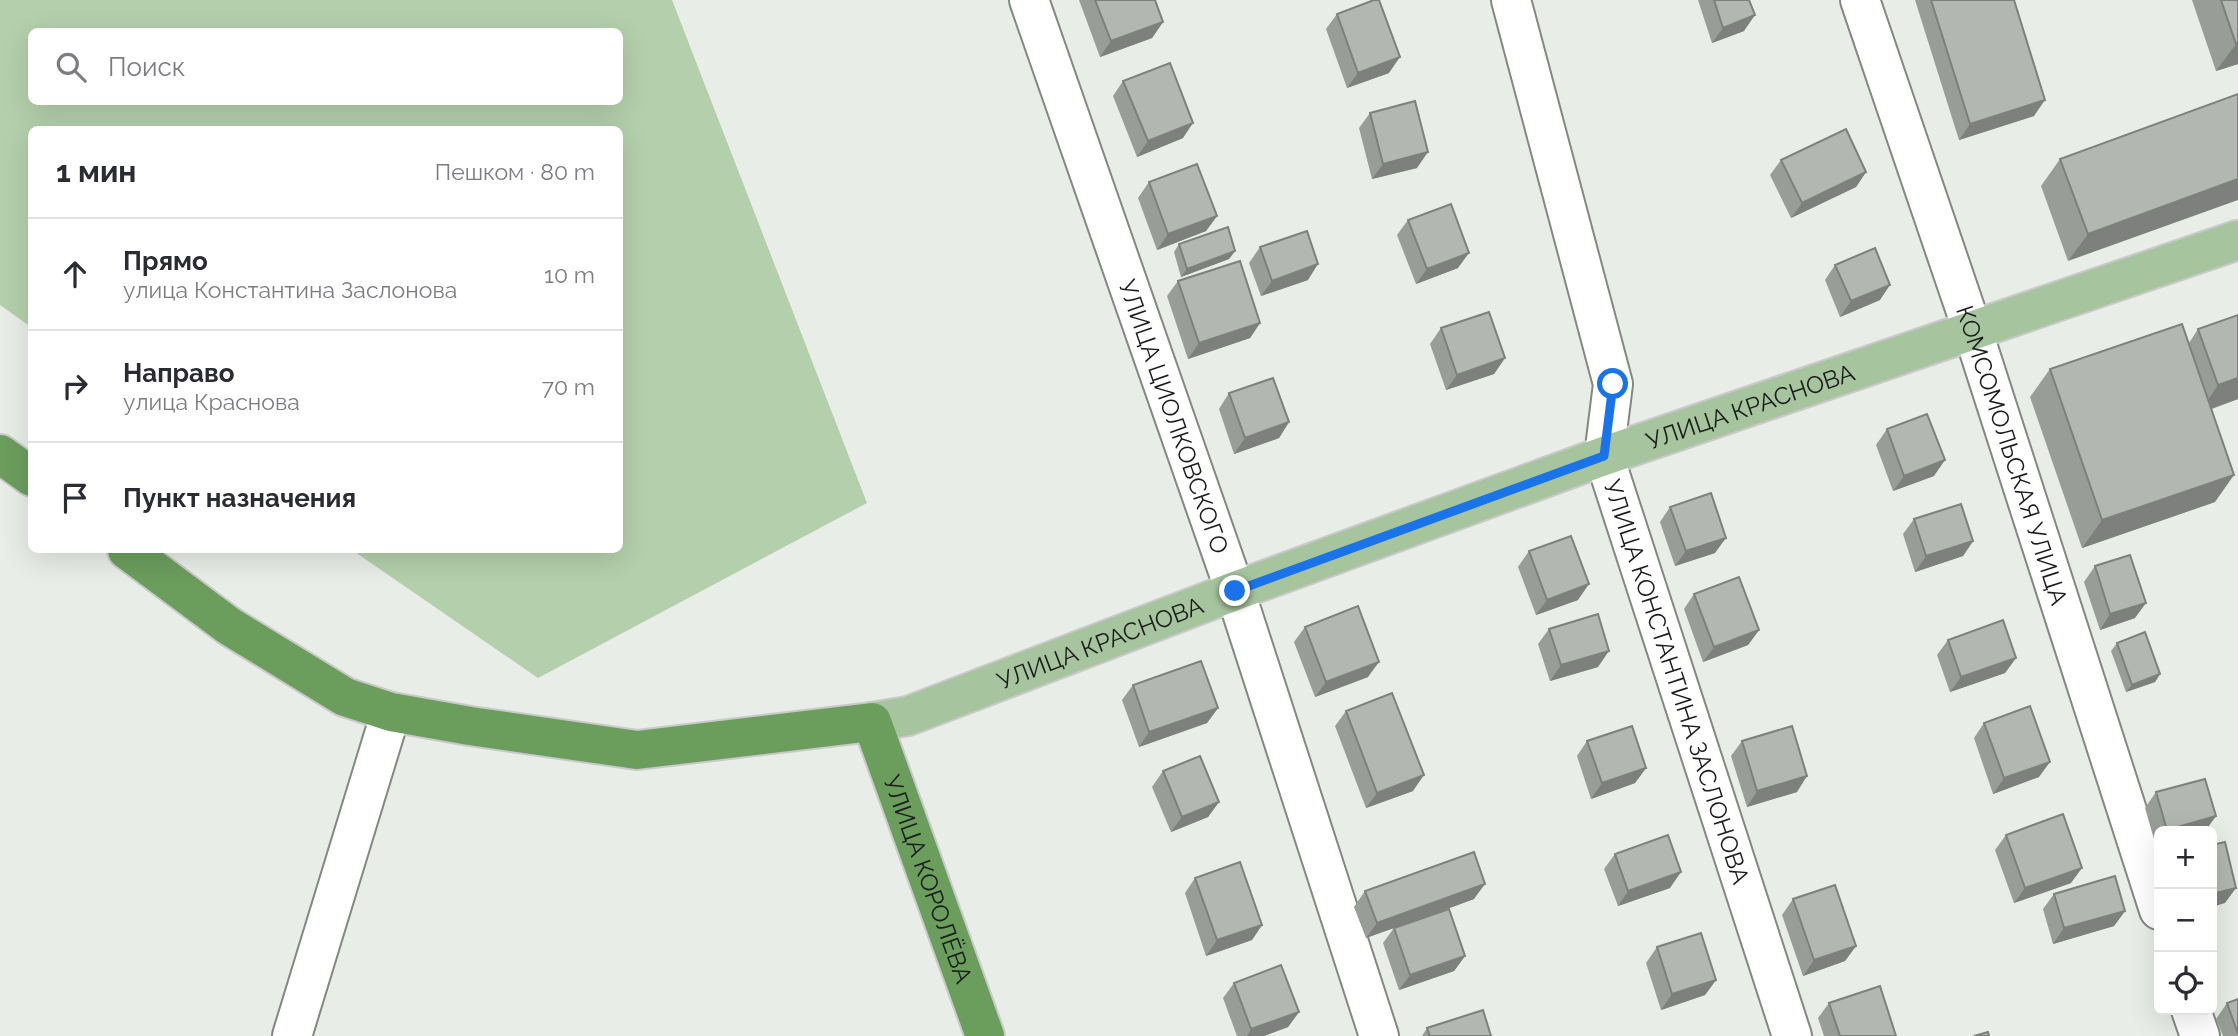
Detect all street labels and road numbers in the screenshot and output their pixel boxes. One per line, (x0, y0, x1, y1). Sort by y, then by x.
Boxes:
street label: УЛИЦА ЦИОЛКОВСКОГО (1113, 275, 1235, 557)
street label: КОМСОМОЛЬСКАЯ УЛИЦА (1951, 302, 2074, 608)
street label: УЛИЦА КРАСНОВА (1642, 357, 1858, 455)
street label: УЛИЦА КОНСТАНТИНА ЗАСЛОНОВА (1598, 476, 1756, 887)
street label: УЛИЦА КРАСНОВА (993, 590, 1207, 695)
street label: УЛИЦА КОРОЛЁВА (878, 771, 979, 987)

